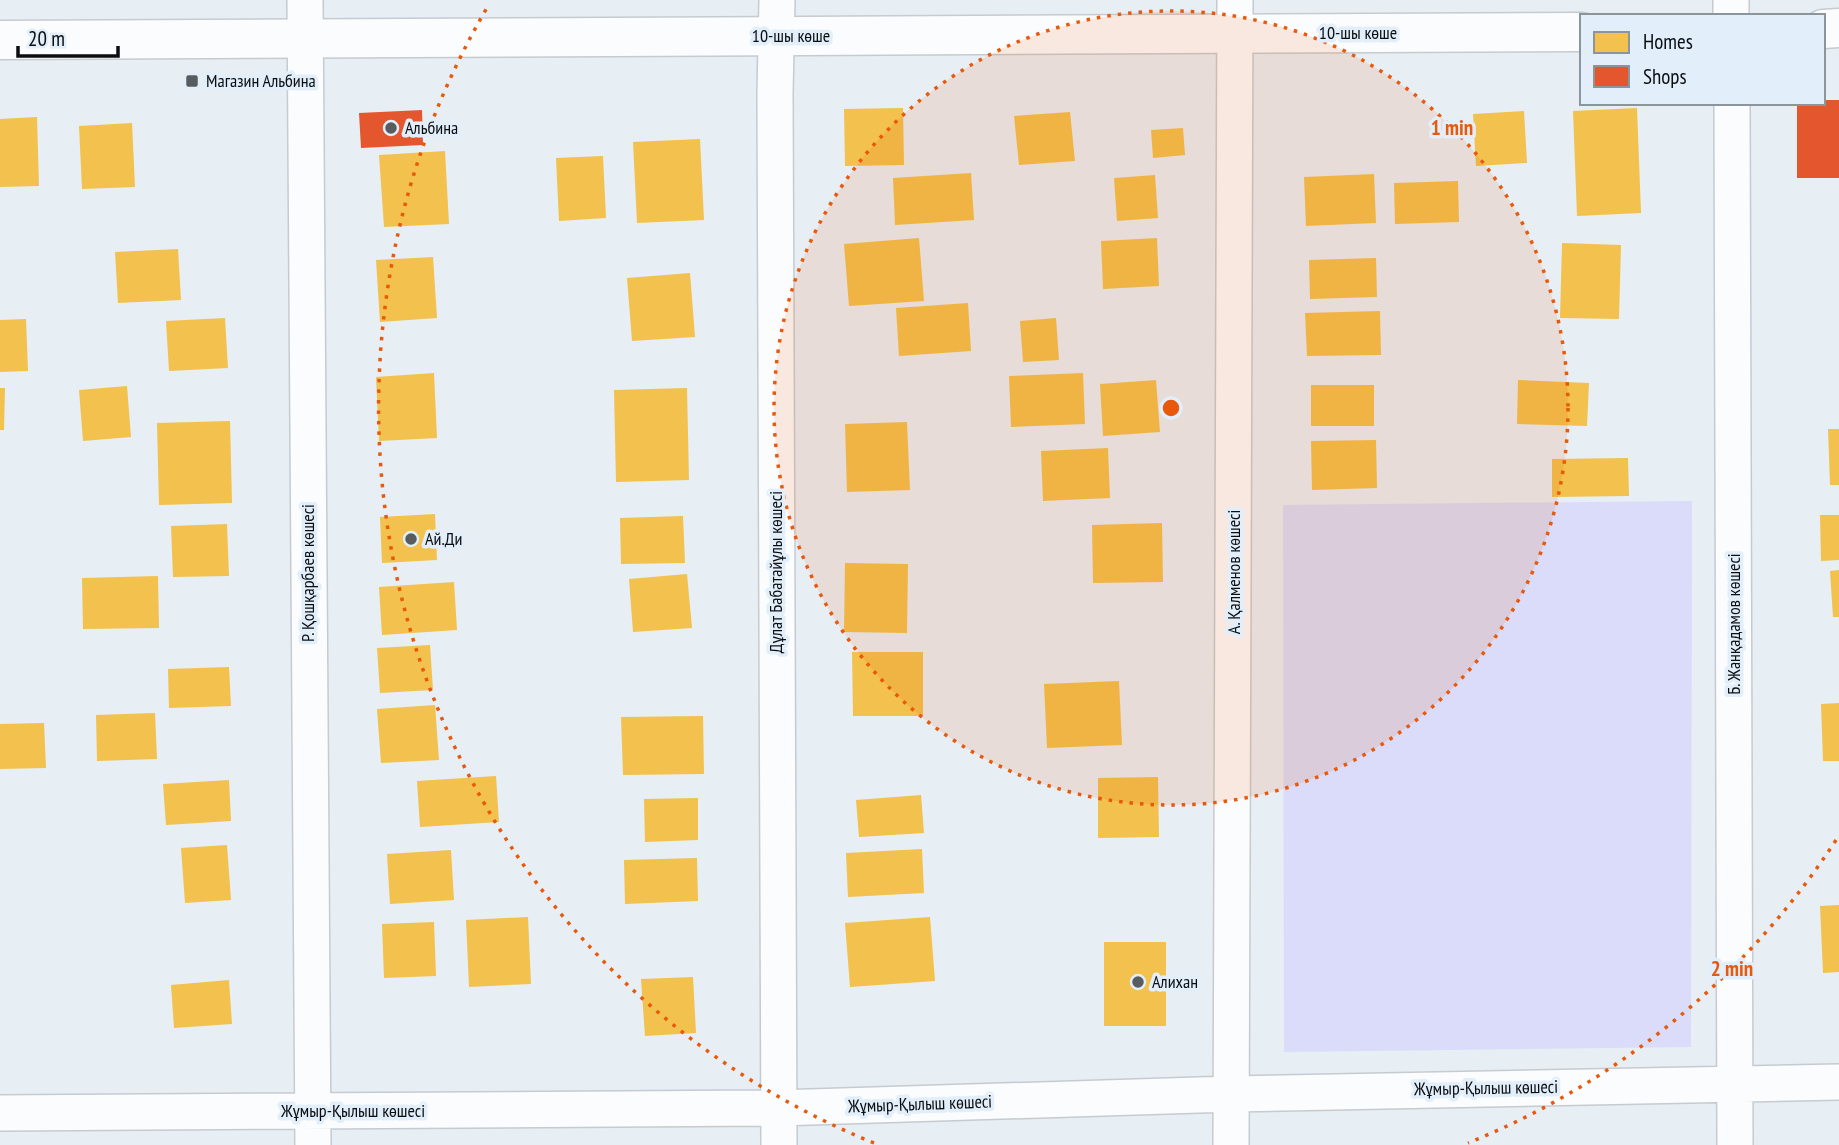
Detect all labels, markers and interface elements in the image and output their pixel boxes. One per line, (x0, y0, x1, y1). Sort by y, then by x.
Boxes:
scale bar (18, 14, 117, 58)
legend (1580, 14, 1825, 105)
street label: 10-шы көше (1319, 21, 1397, 44)
street label: 10-шы көше (752, 24, 830, 47)
text: 20 m (28, 25, 65, 52)
text: Homes (1643, 28, 1693, 55)
text: Shops (1643, 63, 1687, 90)
place label: Магазин Альбина (206, 69, 316, 92)
marker: Магазин Альбина (184, 73, 200, 89)
text: 1 min (1431, 114, 1473, 141)
place label: Альбина (405, 116, 458, 139)
marker: Альбина (383, 120, 399, 136)
centre of rings (1159, 396, 1183, 420)
street label: Дұлат Бабатайұлы көшесі (764, 491, 787, 653)
street label: Р. Қошқарбаев көшесі (296, 504, 319, 642)
street label: А. Қалменов көшесі (1222, 510, 1245, 634)
place label: Ай.Ди (425, 527, 462, 550)
marker: Ай.Ди (403, 531, 419, 547)
street label: Б. Жанқадамов көшесі (1722, 553, 1745, 695)
text: 2 min (1711, 955, 1753, 982)
place label: Алихан (1152, 970, 1198, 993)
marker: Алихан (1130, 974, 1146, 990)
street label: Жұмыр-Қылыш көшесі (1413, 1075, 1558, 1100)
street label: Жұмыр-Қылыш көшесі (847, 1089, 992, 1118)
street label: Жұмыр-Қылыш көшесі (280, 1099, 425, 1122)

